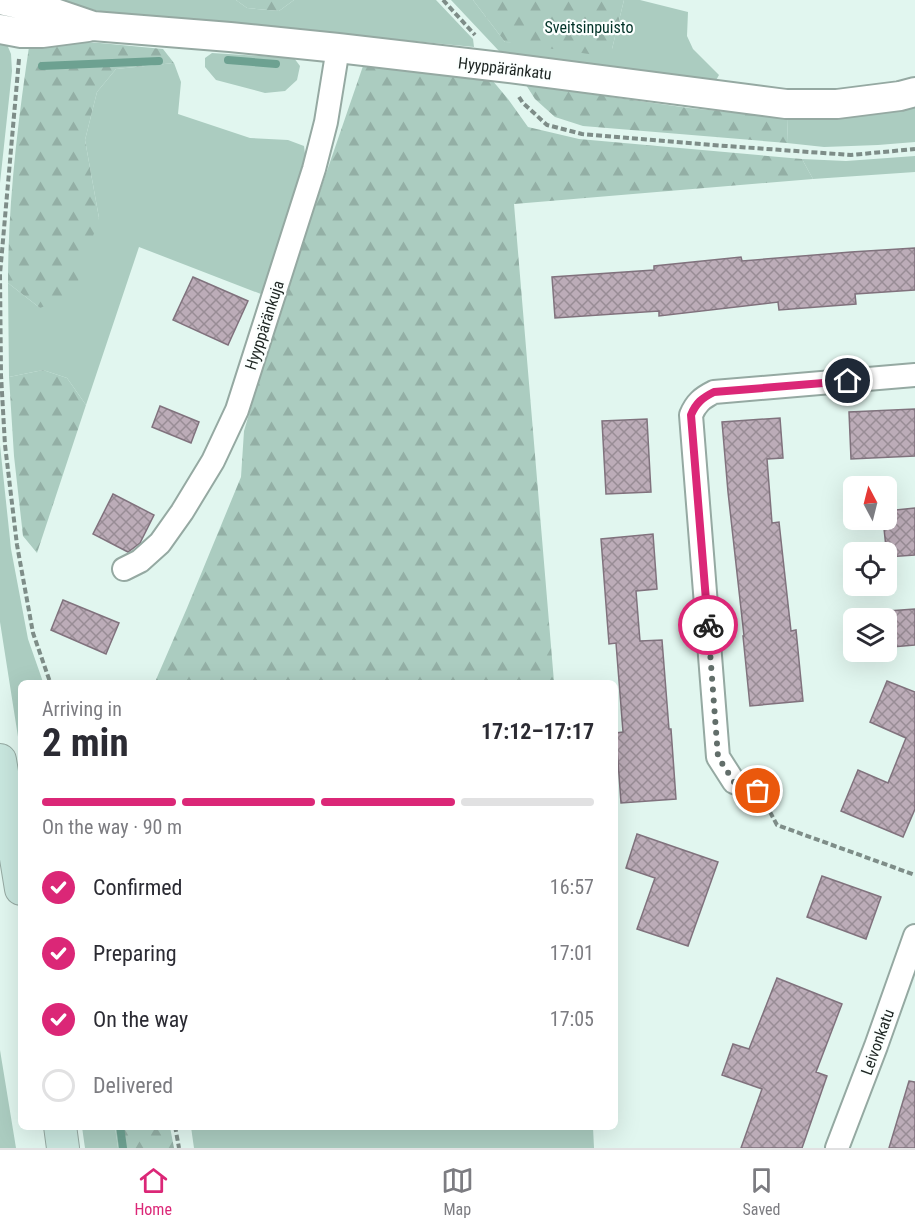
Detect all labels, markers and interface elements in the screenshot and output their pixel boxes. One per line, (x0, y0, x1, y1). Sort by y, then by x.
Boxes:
park label: Sveitsinpuisto (545, 18, 633, 37)
street label: Hyyppäränkatu (457, 53, 553, 84)
street label: Hyyppäränkuja (241, 278, 288, 372)
pin (822, 355, 873, 406)
icon: home (831, 364, 864, 397)
north arrow (843, 476, 897, 530)
map controls (843, 476, 897, 662)
button: locate (843, 542, 897, 596)
courier (678, 595, 738, 655)
button: layers (843, 608, 897, 662)
icon: bike (692, 609, 725, 642)
text: Arriving in (42, 697, 122, 721)
text: 17:12–17:17 (481, 719, 594, 744)
text: 2 min (42, 720, 129, 766)
pin (732, 765, 783, 816)
icon: bag (741, 774, 774, 807)
text: On the way · 90 m (42, 815, 182, 839)
icon: check (42, 871, 75, 904)
text: Confirmed (93, 875, 182, 900)
text: 16:57 (550, 875, 594, 899)
icon: check (42, 937, 75, 970)
text: Preparing (93, 941, 177, 966)
text: 17:01 (550, 941, 594, 965)
icon: check (42, 1003, 75, 1036)
text: On the way (93, 1007, 188, 1032)
text: 17:05 (550, 1007, 594, 1031)
street label: Leivonkatu (857, 1007, 898, 1078)
text: Delivered (93, 1073, 173, 1098)
tab: Home (134, 1164, 172, 1219)
tab: Map (441, 1164, 474, 1219)
tab: Saved (743, 1164, 781, 1219)

